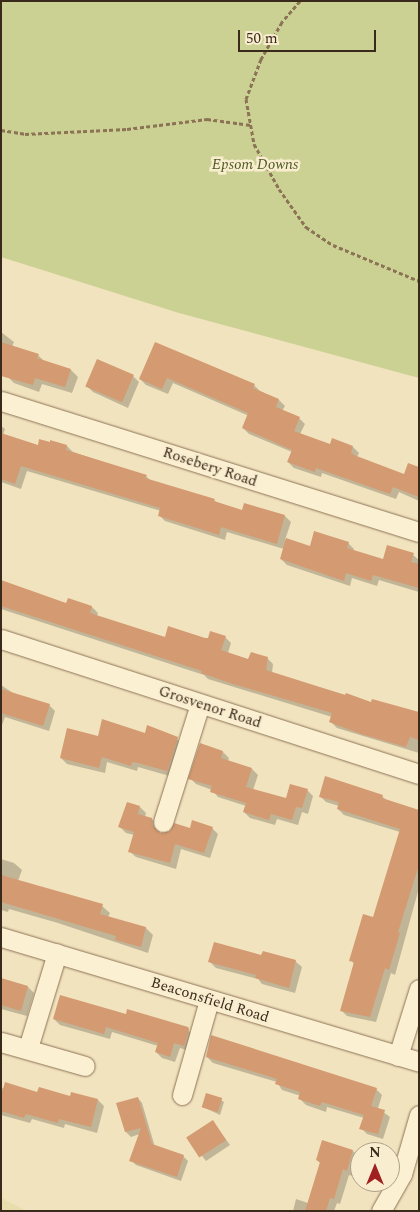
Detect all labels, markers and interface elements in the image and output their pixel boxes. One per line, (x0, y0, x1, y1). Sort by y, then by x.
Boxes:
scale bar (240, 20, 378, 52)
text: 50 m (246, 27, 278, 50)
park label: Epsom Downs (212, 156, 298, 174)
street label: Rosebery Road (161, 443, 259, 491)
street label: Grosvenor Road (156, 682, 264, 732)
street label: Beaconsfield Road (149, 973, 271, 1027)
north arrow (350, 1142, 400, 1192)
text: N (369, 1142, 381, 1163)

